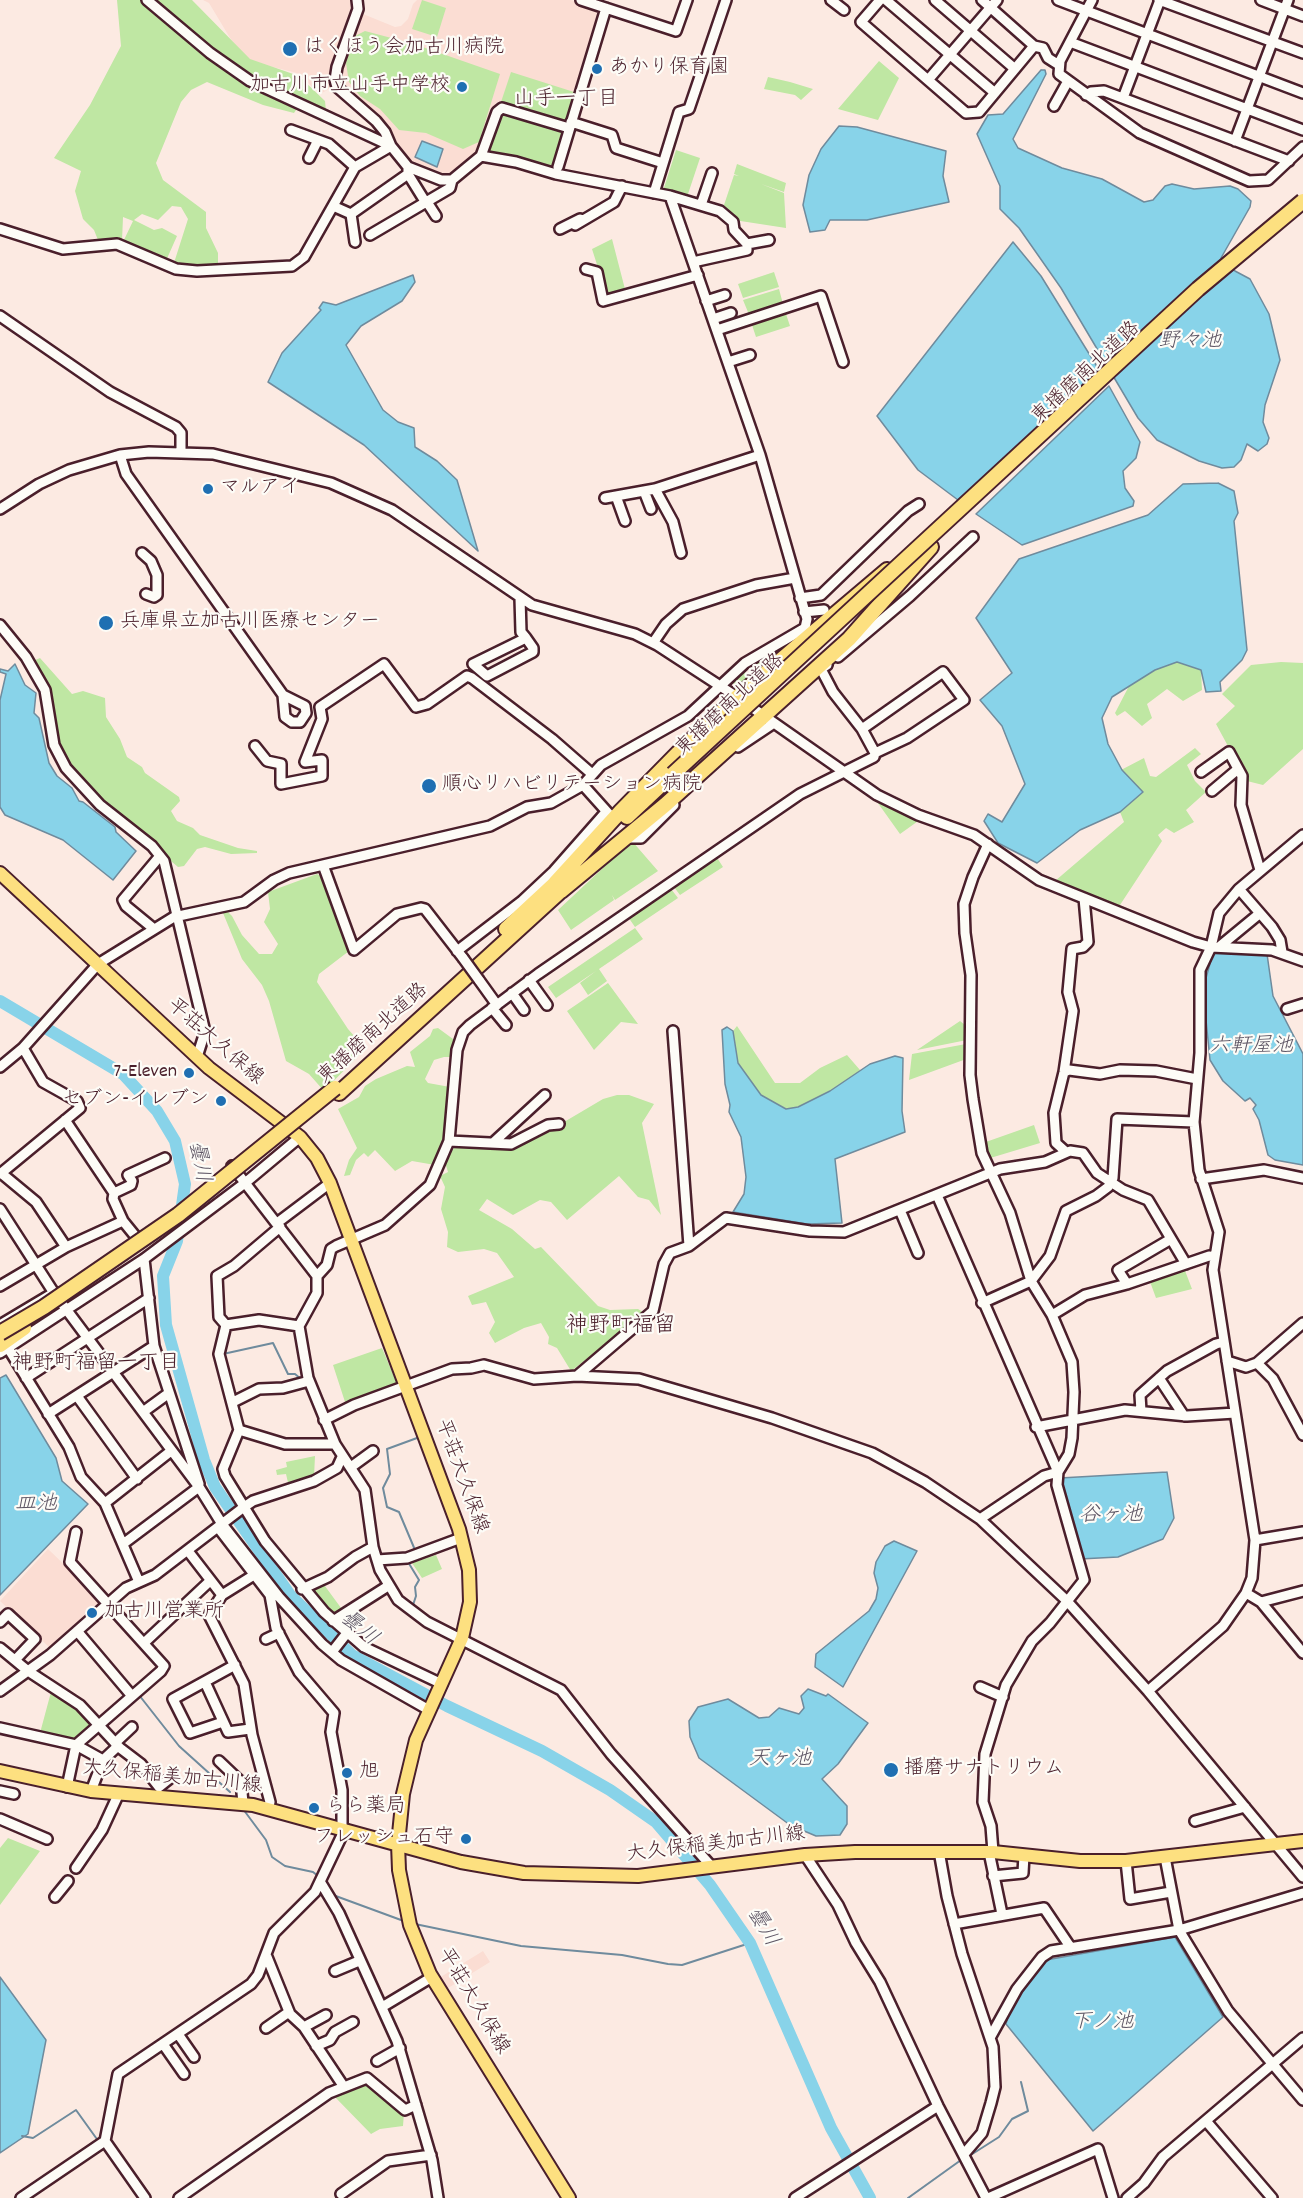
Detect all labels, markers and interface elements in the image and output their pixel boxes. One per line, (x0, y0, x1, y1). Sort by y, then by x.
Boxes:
place label: はくほう会加古川病院 (304, 37, 504, 61)
marker: はくほう会加古川病院 (281, 40, 299, 58)
place label: あかり保育園 (609, 57, 729, 81)
marker: あかり保育園 (590, 62, 604, 76)
place label: 加古川市立山手中学校 (250, 75, 450, 99)
marker: 加古川市立山手中学校 (455, 80, 469, 94)
district label: 山手一丁目 (514, 88, 618, 114)
street label: 東播磨南北道路 (1028, 317, 1146, 431)
water label: 野々池 (1159, 330, 1221, 356)
place label: マルアイ (220, 477, 300, 501)
marker: マルアイ (201, 482, 215, 496)
place label: 兵庫県立加古川医療センター (120, 611, 380, 635)
marker: 兵庫県立加古川医療センター (97, 614, 115, 632)
street label: 東播磨南北道路 (672, 649, 790, 763)
place label: 順心リハビリテーション病院 (442, 774, 702, 798)
marker: 順心リハビリテーション病院 (420, 777, 438, 795)
street label: 東播磨南北道路 (314, 979, 434, 1091)
street label: 平荘大久保線 (161, 995, 267, 1091)
water label: 六軒屋池 (1209, 1035, 1293, 1061)
place label: 7-Eleven (113, 1061, 177, 1085)
marker: 7-Eleven (182, 1066, 196, 1080)
place label: セブン-イレブン (62, 1089, 209, 1113)
marker: セブン-イレブン (214, 1094, 228, 1108)
water label: 曇川 (181, 1139, 213, 1185)
district label: 神野町福留 (566, 1315, 676, 1341)
district label: 神野町福留一丁目 (12, 1352, 180, 1378)
street label: 平荘大久保線 (428, 1417, 492, 1537)
water label: 皿池 (15, 1493, 57, 1519)
water label: 谷ヶ池 (1080, 1504, 1142, 1530)
place label: 加古川営業所 (104, 1601, 224, 1625)
marker: 加古川営業所 (85, 1606, 99, 1620)
water label: 曇川 (334, 1607, 382, 1653)
water label: 天ヶ池 (749, 1748, 811, 1774)
street label: 大久保稲美加古川線 (81, 1758, 263, 1800)
place label: 播磨サナトリウム (904, 1758, 1064, 1782)
place label: 旭 (359, 1761, 379, 1785)
marker: 播磨サナトリウム (882, 1761, 900, 1779)
marker: 旭 (340, 1766, 354, 1780)
place label: らら薬局 (326, 1796, 406, 1820)
marker: らら薬局 (307, 1801, 321, 1815)
street label: 大久保稲美加古川線 (625, 1823, 807, 1869)
place label: フレッシュ石守 (314, 1827, 454, 1851)
marker: フレッシュ石守 (459, 1832, 473, 1846)
water label: 曇川 (739, 1904, 783, 1952)
street label: 平荘大久保線 (431, 1944, 513, 2060)
water label: 下ノ池 (1071, 2011, 1133, 2037)

